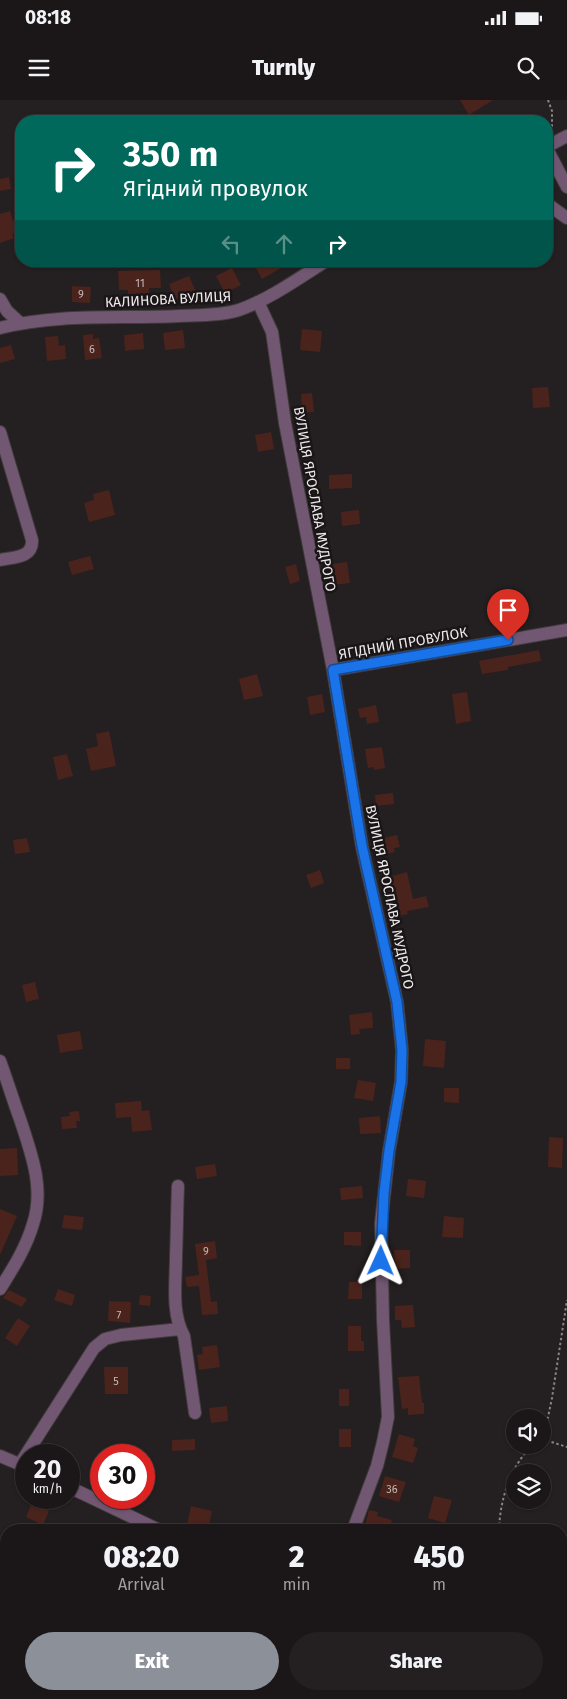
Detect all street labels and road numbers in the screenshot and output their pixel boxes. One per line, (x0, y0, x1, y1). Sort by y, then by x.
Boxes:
street label: КАЛИНОВА ВУЛИЦЯ (104, 288, 232, 311)
street label: ВУЛИЦЯ ЯРОСЛАВА МУДРОГО (290, 405, 339, 593)
street label: ЯГІДНИЙ ПРОВУЛОК (337, 624, 470, 663)
street label: ВУЛИЦЯ ЯРОСЛАВА МУДРОГО (362, 804, 417, 991)

